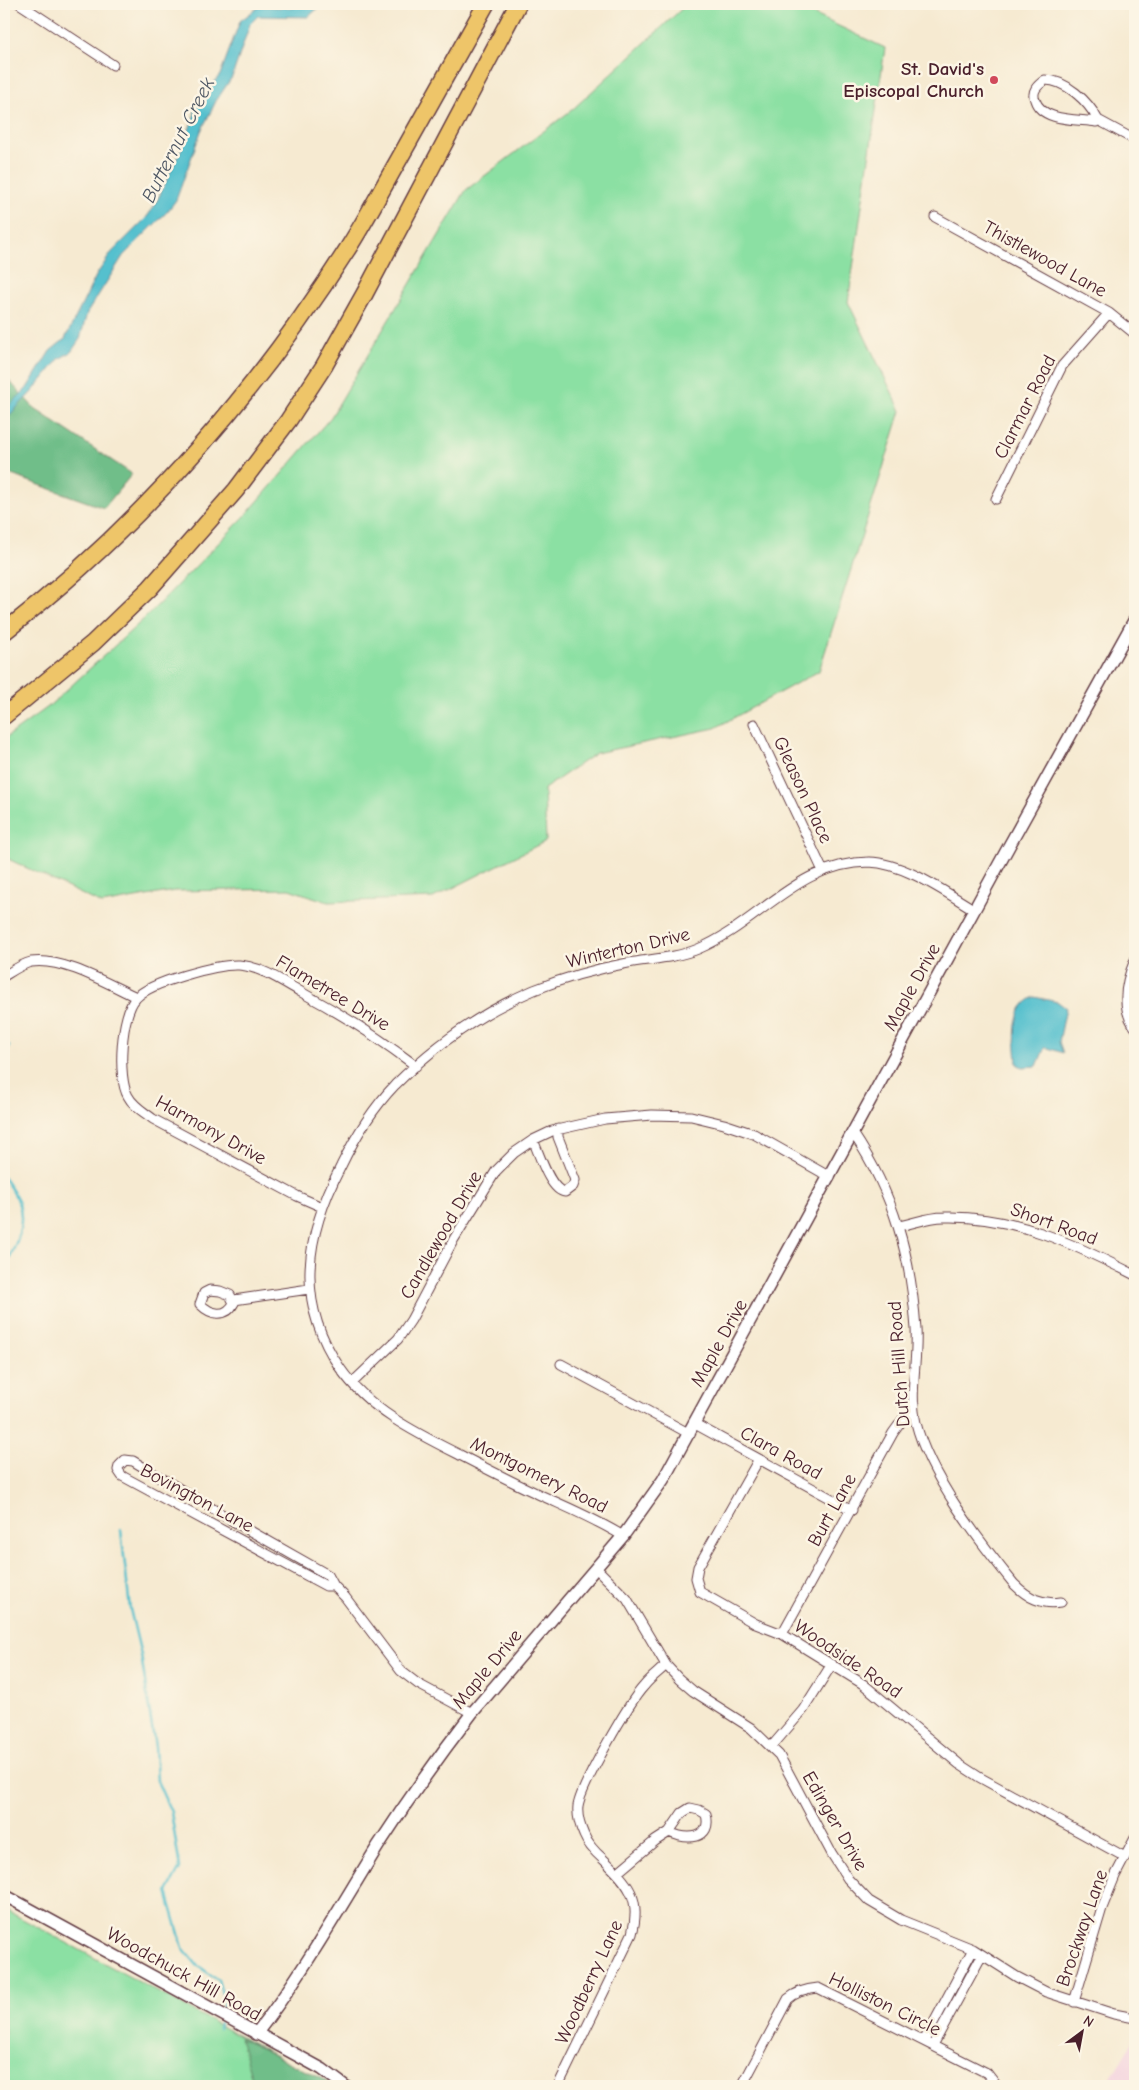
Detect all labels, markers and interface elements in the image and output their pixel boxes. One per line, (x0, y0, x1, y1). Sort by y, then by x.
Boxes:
place label: St. David's Episcopal Church (843, 58, 984, 102)
water label: Butternut Creek (137, 73, 220, 206)
marker: St. David's Episcopal Church (988, 74, 1000, 86)
street label: Thistlewood Lane (979, 216, 1111, 302)
street label: Clarmar Road (989, 351, 1061, 463)
street label: Gleason Place (769, 733, 837, 847)
street label: Winterton Drive (564, 923, 692, 973)
street label: Maple Drive (879, 939, 945, 1035)
street label: Flametree Drive (272, 950, 394, 1036)
street label: Harmony Drive (152, 1091, 270, 1169)
street label: Candlewood Drive (395, 1167, 487, 1303)
street label: Short Road (1007, 1198, 1101, 1250)
street label: Maple Drive (686, 1295, 752, 1391)
street label: Dutch Hill Road (884, 1300, 914, 1428)
street label: Clara Road (736, 1422, 826, 1484)
street label: Montgomery Road (467, 1432, 611, 1518)
street label: Bovington Lane (137, 1459, 257, 1537)
street label: Burt Lane (803, 1470, 861, 1550)
street label: Woodside Road (790, 1615, 906, 1703)
street label: Maple Drive (447, 1625, 527, 1713)
street label: Edinger Drive (798, 1768, 872, 1874)
street label: Brockway Lane (1052, 1867, 1112, 1989)
street label: Woodberry Lane (551, 1916, 627, 2048)
street label: Woodchuck Hill Road (103, 1922, 265, 2026)
street label: Holliston Circle (825, 1967, 945, 2041)
north arrow (1056, 2008, 1106, 2058)
text: N (1080, 2012, 1097, 2031)

